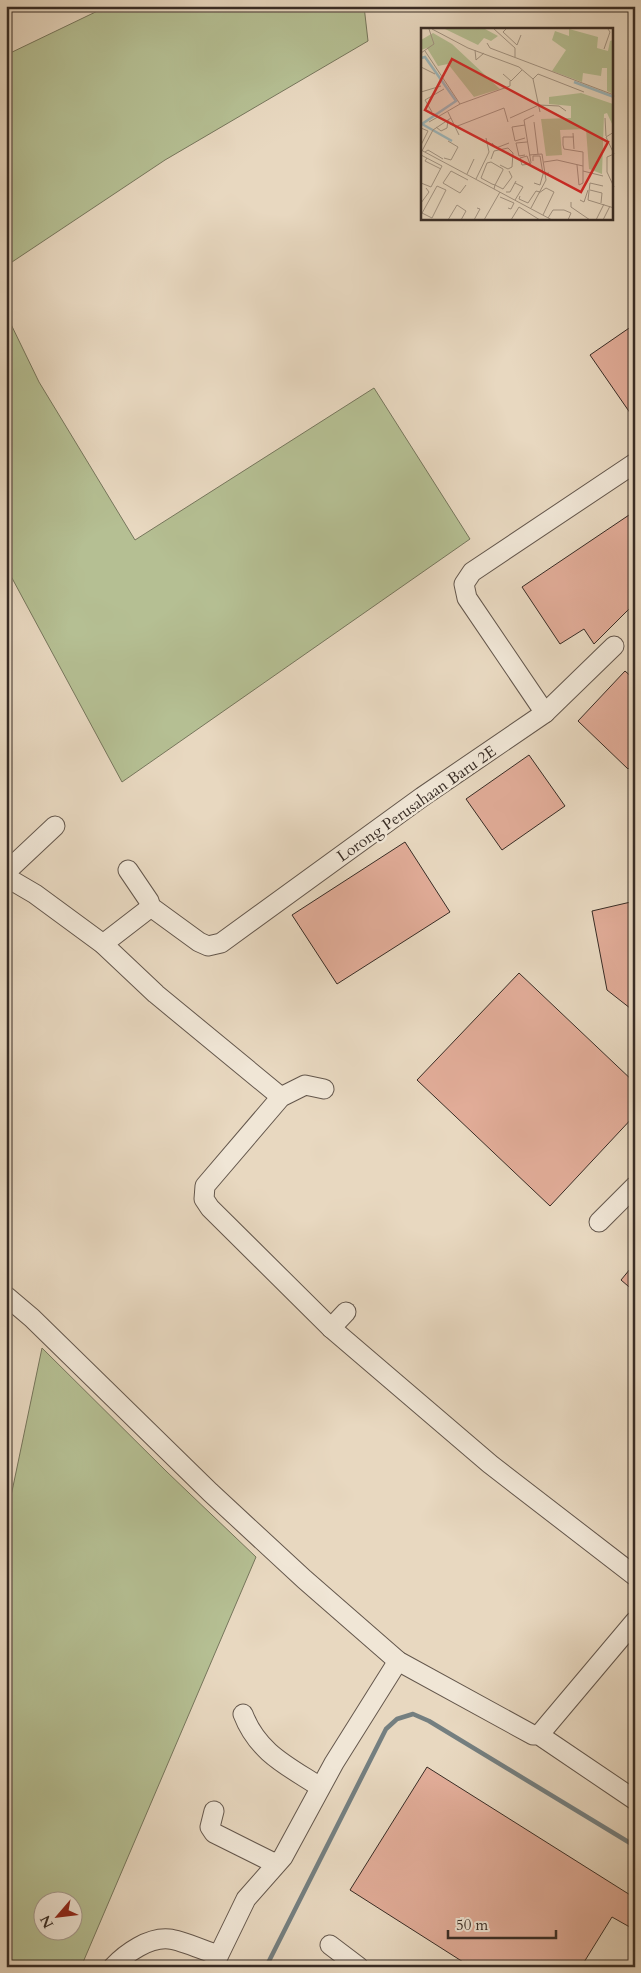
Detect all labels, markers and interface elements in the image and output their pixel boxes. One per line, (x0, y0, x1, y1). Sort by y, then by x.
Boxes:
inset map (421, 28, 614, 220)
street label: Lorong Perusahaan Baru 2E (333, 740, 501, 867)
north arrow (32, 1890, 82, 1940)
scale bar (448, 1908, 556, 1940)
text: N (36, 1912, 58, 1932)
text: 50 m (456, 1915, 488, 1935)

